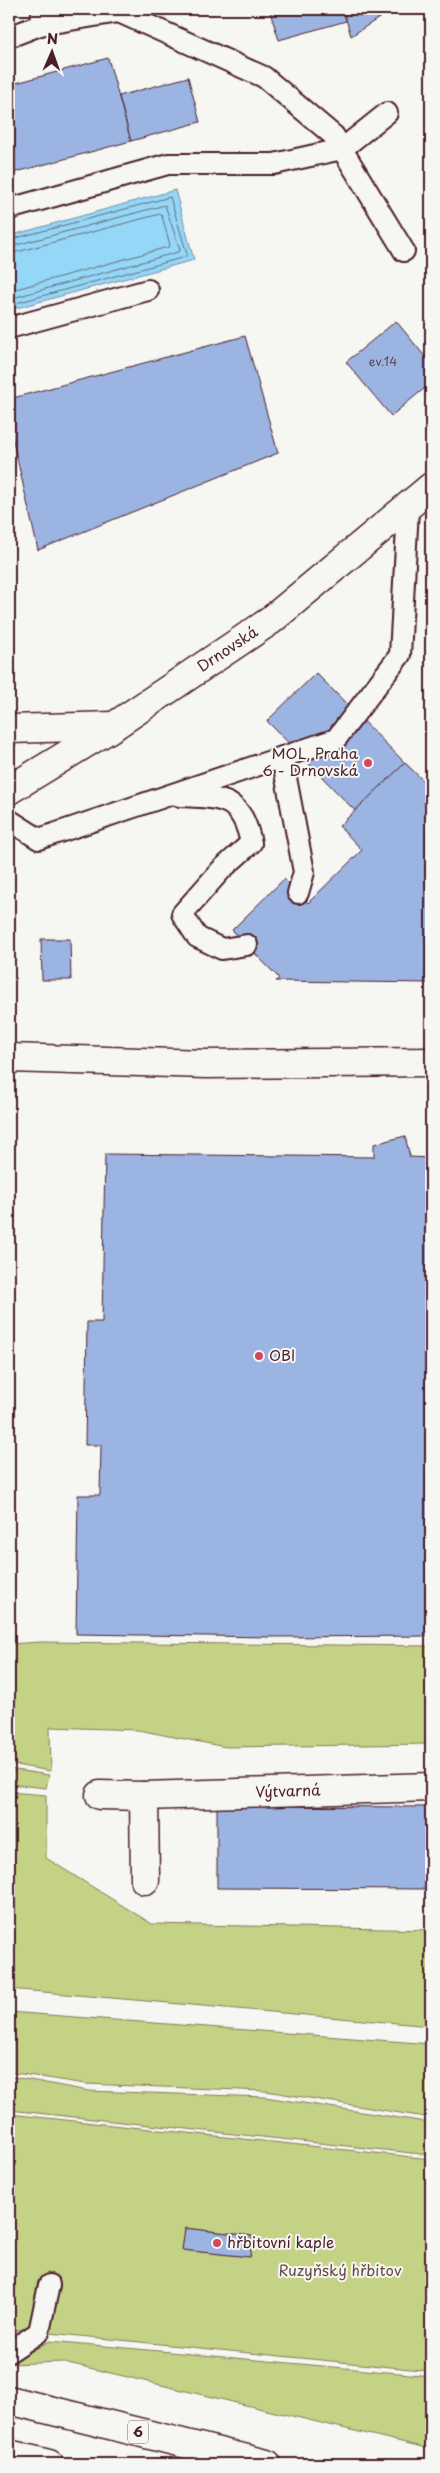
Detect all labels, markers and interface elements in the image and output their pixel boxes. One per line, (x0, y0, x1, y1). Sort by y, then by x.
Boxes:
north arrow (28, 28, 78, 78)
text: N (47, 28, 58, 49)
house number: ev.14 (369, 352, 397, 370)
street label: Drnovská (192, 619, 262, 677)
place label: MOL, Praha 6 - Drnovská (262, 741, 359, 781)
marker: MOL, Praha 6 - Drnovská (362, 757, 374, 769)
place label: OBI (269, 1343, 295, 1366)
marker: OBI (253, 1350, 265, 1362)
street label: Výtvarná (255, 1777, 321, 1803)
place label: hřbitovní kaple (227, 2230, 334, 2253)
marker: hřbitovní kaple (211, 2237, 223, 2249)
park label: Ruzyňský hřbitov (278, 2258, 402, 2281)
road number: 6 (128, 2420, 148, 2444)

